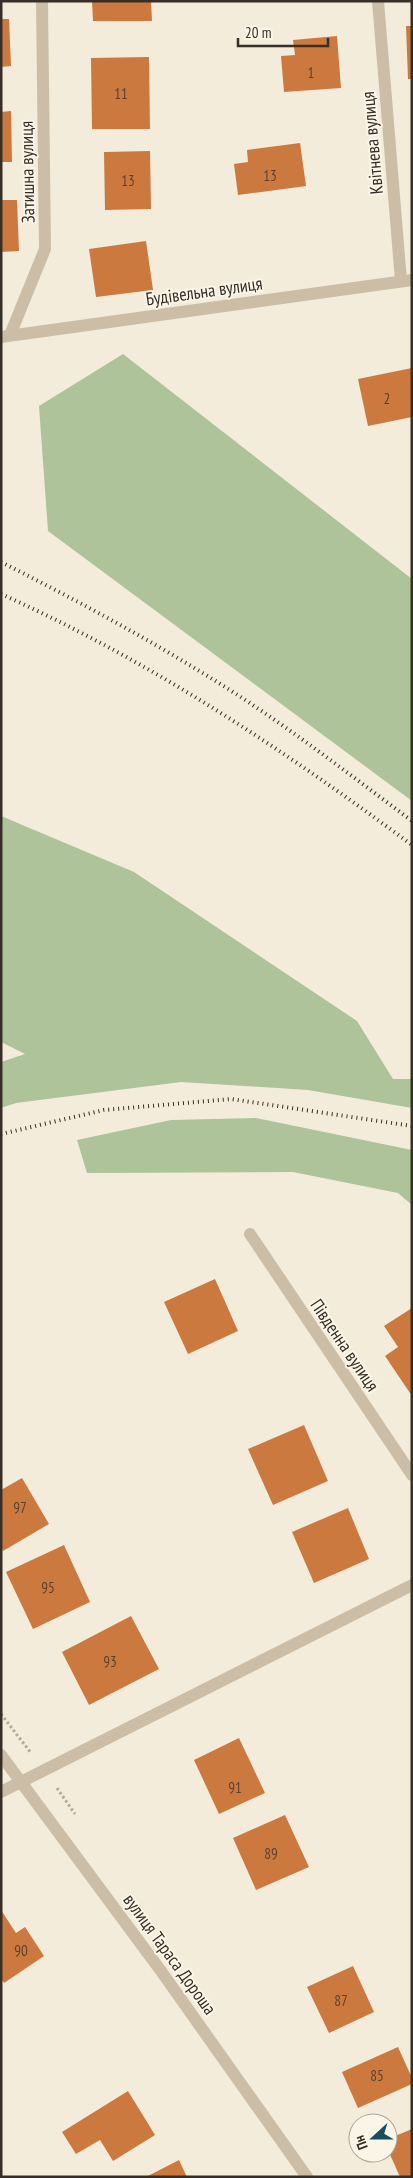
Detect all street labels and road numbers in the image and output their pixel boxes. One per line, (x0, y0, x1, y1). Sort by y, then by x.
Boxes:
street label: Квітнева вулиця (356, 91, 388, 195)
street label: Затишна вулиця (15, 121, 39, 223)
street label: Будівельна вулиця (144, 271, 264, 311)
street label: Південна вулиця (306, 1294, 384, 1396)
street label: вулиця Тараса Дороша (118, 1889, 222, 2019)

